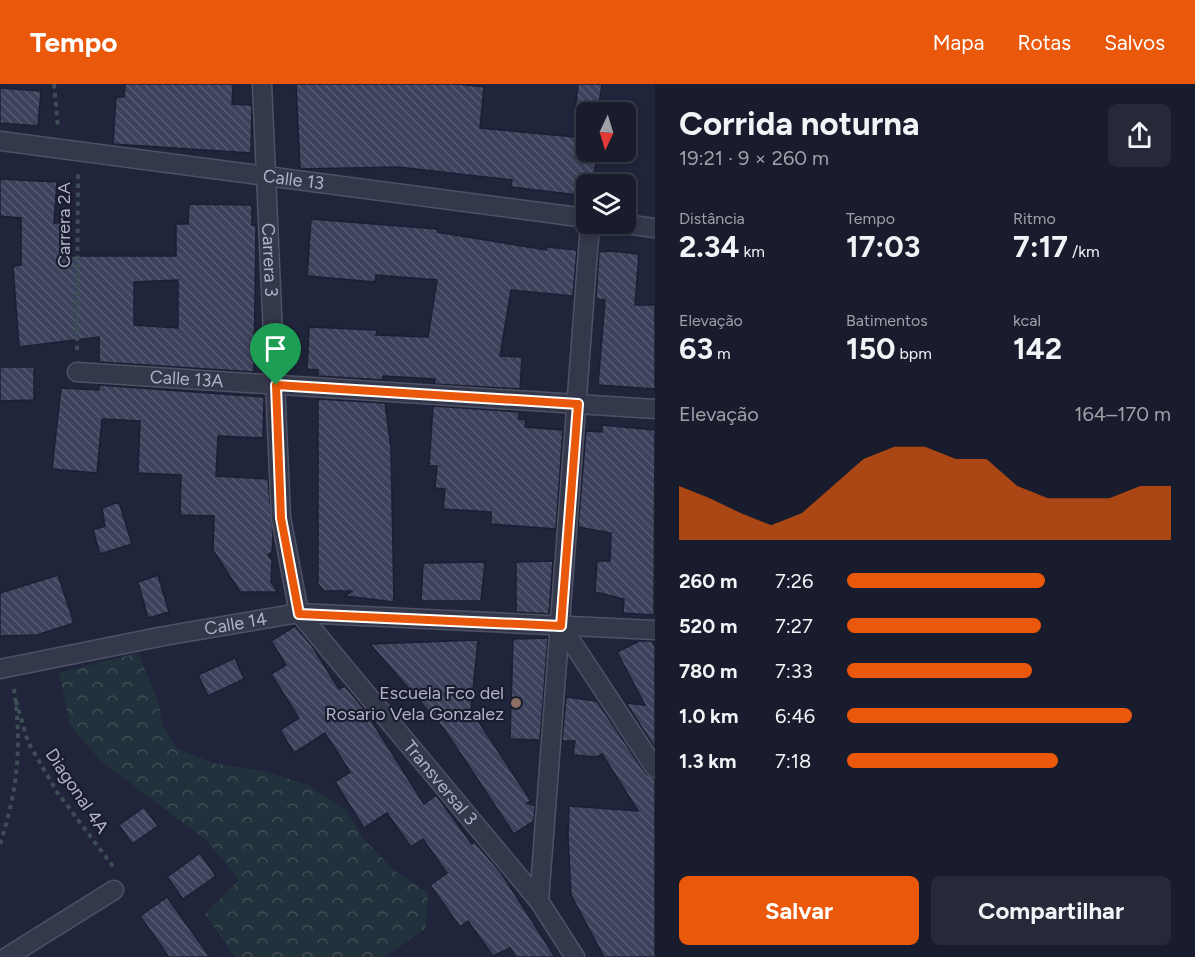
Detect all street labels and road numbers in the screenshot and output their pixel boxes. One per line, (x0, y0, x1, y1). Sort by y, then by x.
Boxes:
street label: Calle 13 (261, 165, 325, 194)
street label: Carrera 2A (53, 182, 75, 268)
street label: Carrera 3 (257, 223, 282, 297)
street label: Calle 13A (149, 366, 224, 392)
street label: Calle 14 (203, 608, 269, 640)
street label: Transversal 3 (399, 736, 482, 830)
street label: Diagonal 4A (41, 744, 113, 838)

